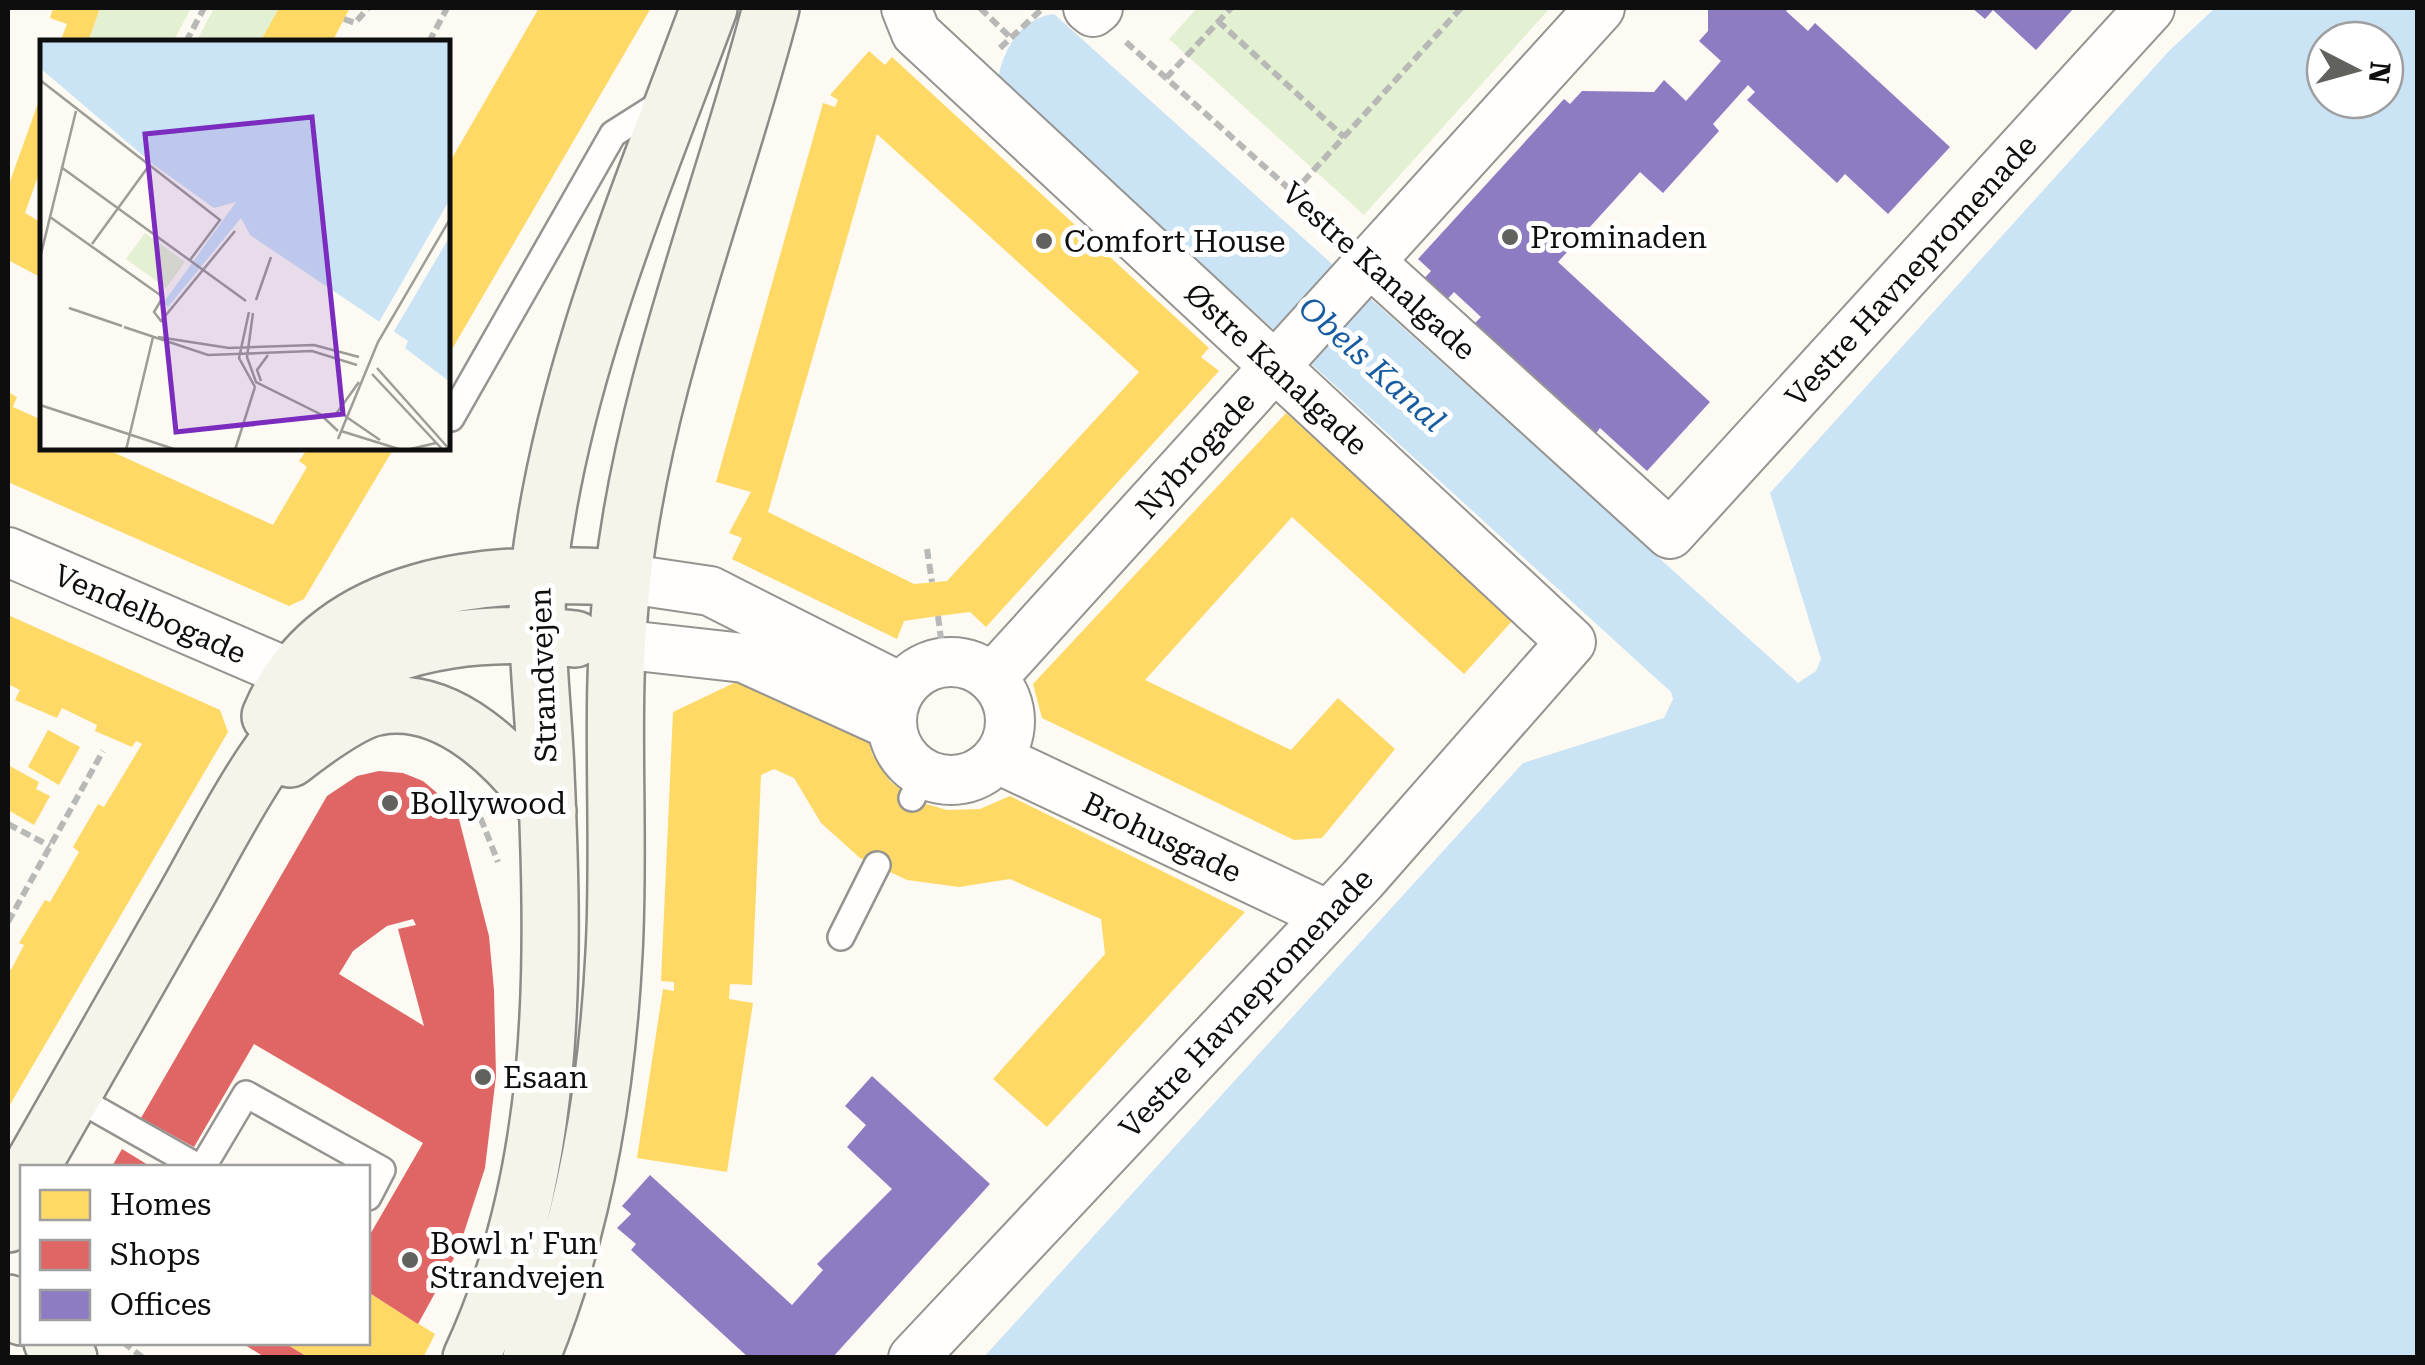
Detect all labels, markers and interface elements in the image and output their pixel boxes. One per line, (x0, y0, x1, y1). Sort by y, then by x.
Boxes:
north arrow (2305, 20, 2405, 120)
inset map (40, 40, 450, 450)
text: N (2362, 60, 2397, 85)
street label: Vestre Havnepromenade (1778, 127, 2044, 413)
street label: Vestre Kanalgade (1275, 175, 1483, 367)
place label: Prominaden (1530, 220, 1707, 255)
place label: Comfort House (1064, 224, 1285, 259)
marker: Prominaden (1499, 226, 1521, 248)
marker: Comfort House (1033, 230, 1055, 252)
street label: Østre Kanalgade (1179, 276, 1376, 462)
water label: Obels Kanal (1291, 288, 1453, 440)
street label: Nybrogade (1128, 384, 1261, 525)
street label: Vendelbogade (49, 557, 252, 670)
street label: Strandvejen (522, 587, 564, 763)
street label: Brohusgade (1078, 784, 1247, 889)
place label: Bollywood (410, 786, 566, 821)
marker: Bollywood (379, 792, 401, 814)
street label: Vestre Havnepromenade (1112, 861, 1380, 1145)
place label: Esaan (503, 1060, 588, 1095)
marker: Esaan (472, 1066, 494, 1088)
legend (20, 1165, 370, 1345)
text: Homes (110, 1187, 211, 1222)
place label: Bowl n' Fun Strandvejen (430, 1226, 605, 1295)
text: Shops (110, 1237, 200, 1272)
marker: Bowl n' Fun Strandvejen (399, 1249, 421, 1271)
text: Offices (110, 1287, 211, 1322)

